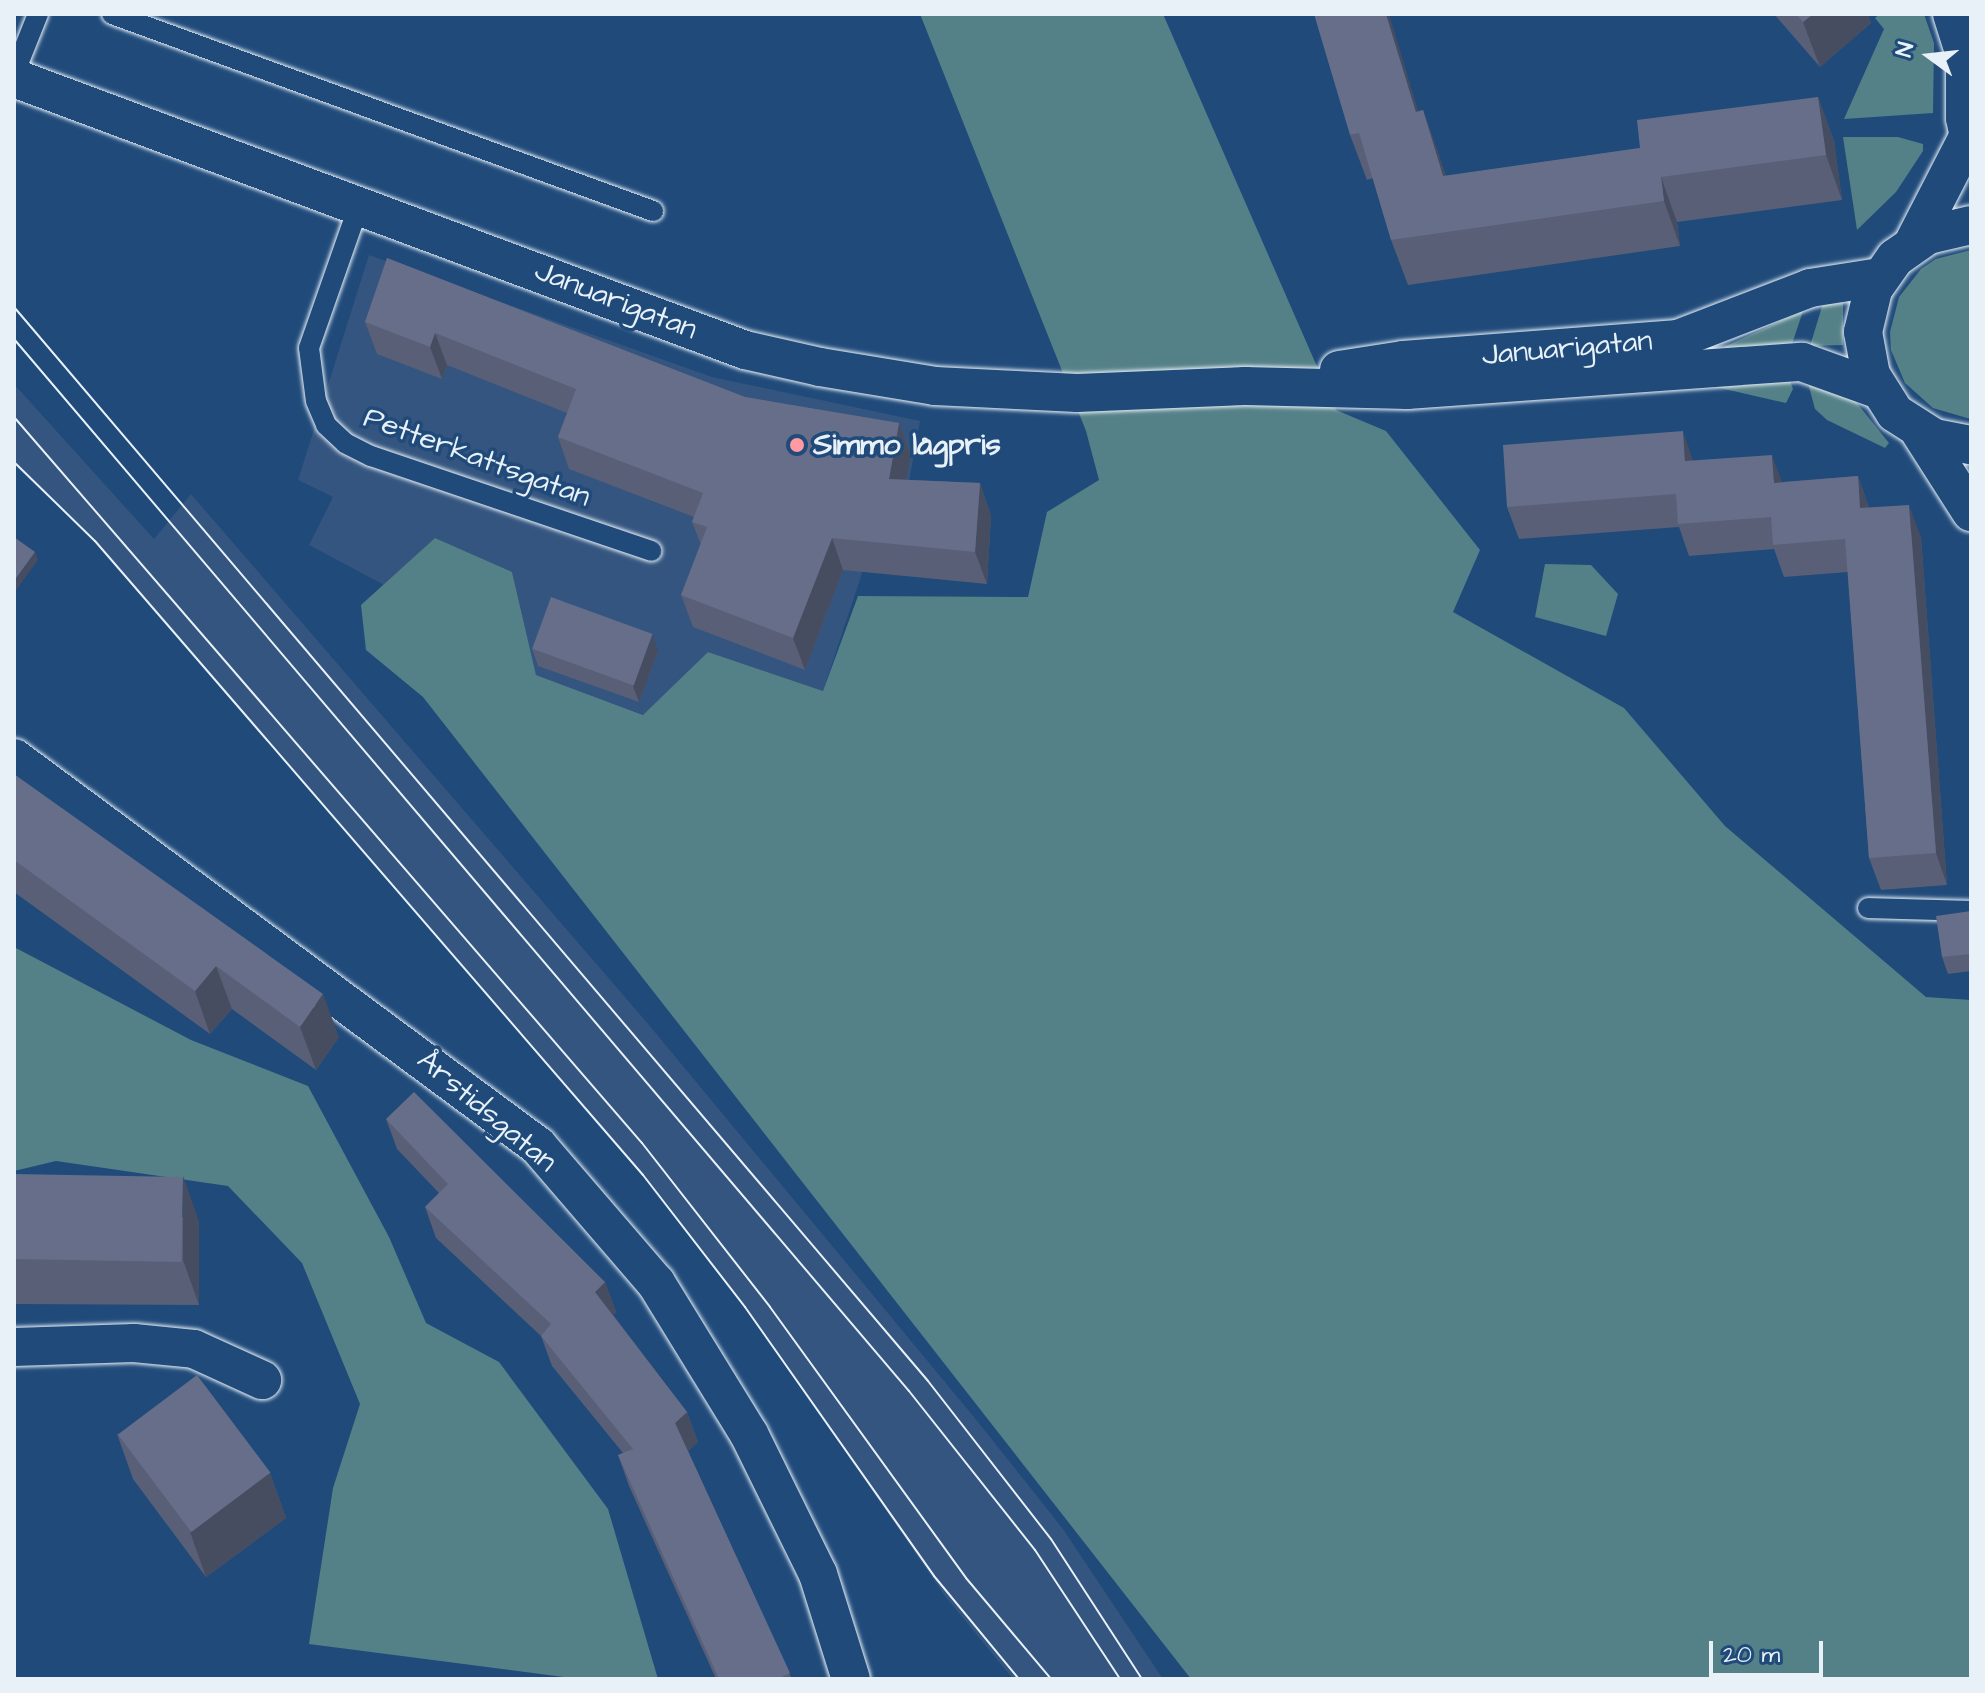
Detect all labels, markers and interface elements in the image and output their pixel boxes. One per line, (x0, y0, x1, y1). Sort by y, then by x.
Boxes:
north arrow (1889, 16, 1969, 96)
text: N (1889, 39, 1922, 60)
street label: Januarigatan (530, 253, 702, 347)
street label: Januarigatan (1480, 323, 1654, 373)
street label: Petterkattsgatan (359, 399, 595, 515)
place label: Simmo lågpris (813, 427, 1001, 463)
marker: Simmo lågpris (788, 436, 806, 454)
street label: Årstidsgatan (410, 1042, 564, 1180)
scale bar (1713, 1625, 1827, 1675)
text: 20 m (1723, 1638, 1780, 1672)

